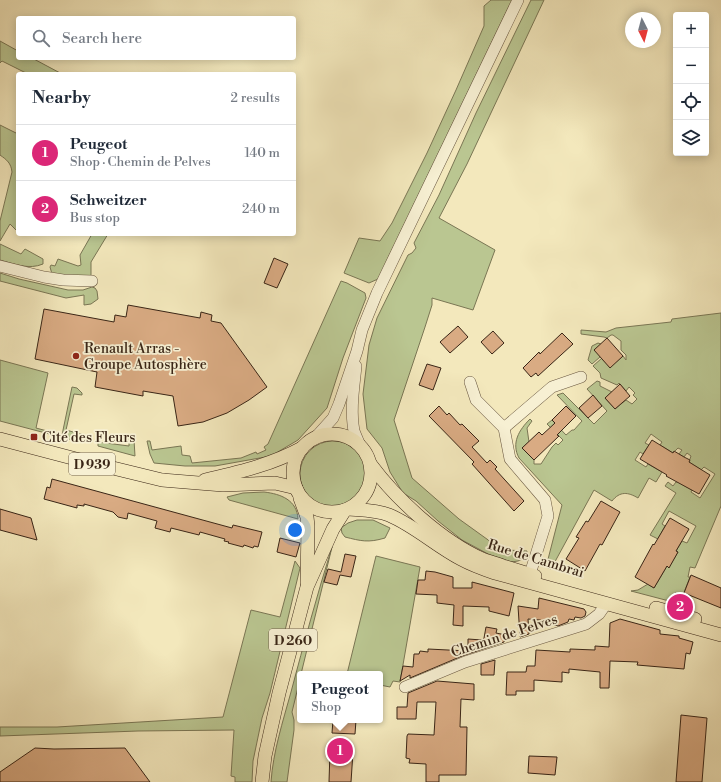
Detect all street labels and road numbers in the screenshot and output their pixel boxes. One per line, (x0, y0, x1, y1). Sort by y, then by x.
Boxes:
road number: D 939 (69, 453, 115, 475)
street label: Rue de Cambrai (485, 536, 587, 582)
street label: Chemin de Pelves (449, 610, 560, 662)
road number: D 260 (269, 629, 317, 651)

